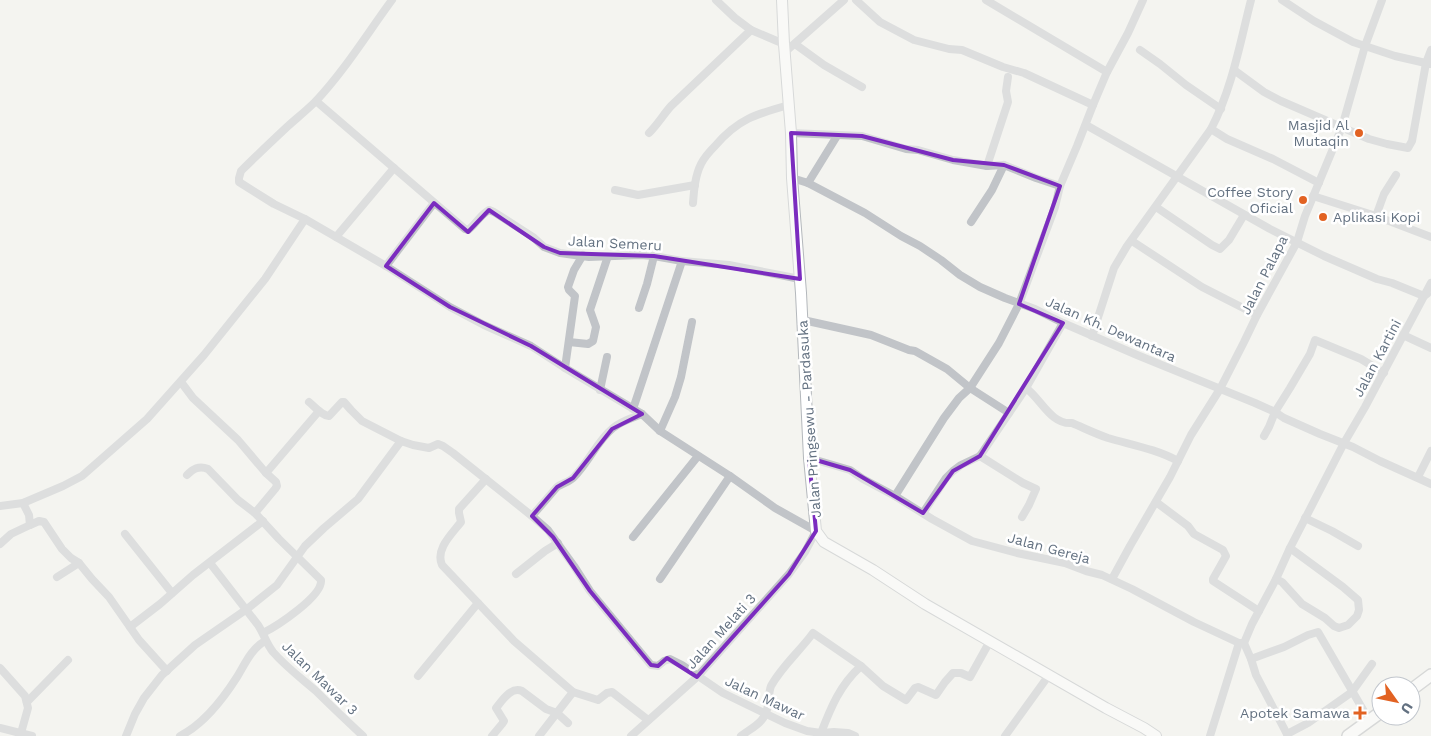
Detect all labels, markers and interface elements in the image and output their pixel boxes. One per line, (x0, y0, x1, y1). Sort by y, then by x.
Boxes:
place label: Masjid Al Mutaqin (1288, 117, 1350, 149)
marker: Masjid Al Mutaqin (1353, 127, 1365, 139)
place label: Coffee Story Oficial (1207, 184, 1294, 216)
marker: Coffee Story Oficial (1297, 194, 1309, 206)
place label: Aplikasi Kopi (1333, 209, 1420, 225)
marker: Aplikasi Kopi (1317, 211, 1329, 223)
street label: Jalan Semeru (568, 233, 662, 253)
street label: Jalan Palapa (1237, 233, 1291, 317)
street label: Jalan Kh. Dewantara (1043, 293, 1179, 365)
street label: Jalan Kartini (1350, 317, 1404, 399)
street label: Jalan Pringsewu - Pardasuka (794, 320, 824, 518)
street label: Jalan Gereja (1006, 529, 1092, 567)
street label: Jalan Melati 3 (683, 590, 759, 672)
street label: Jalan Mawar 3 (279, 638, 361, 718)
street label: Jalan Mawar (723, 673, 808, 724)
north arrow (1371, 676, 1421, 726)
text: U (1397, 700, 1416, 717)
place label: Apotek Samawa (1240, 705, 1350, 721)
marker: Apotek Samawa (1354, 707, 1366, 719)

